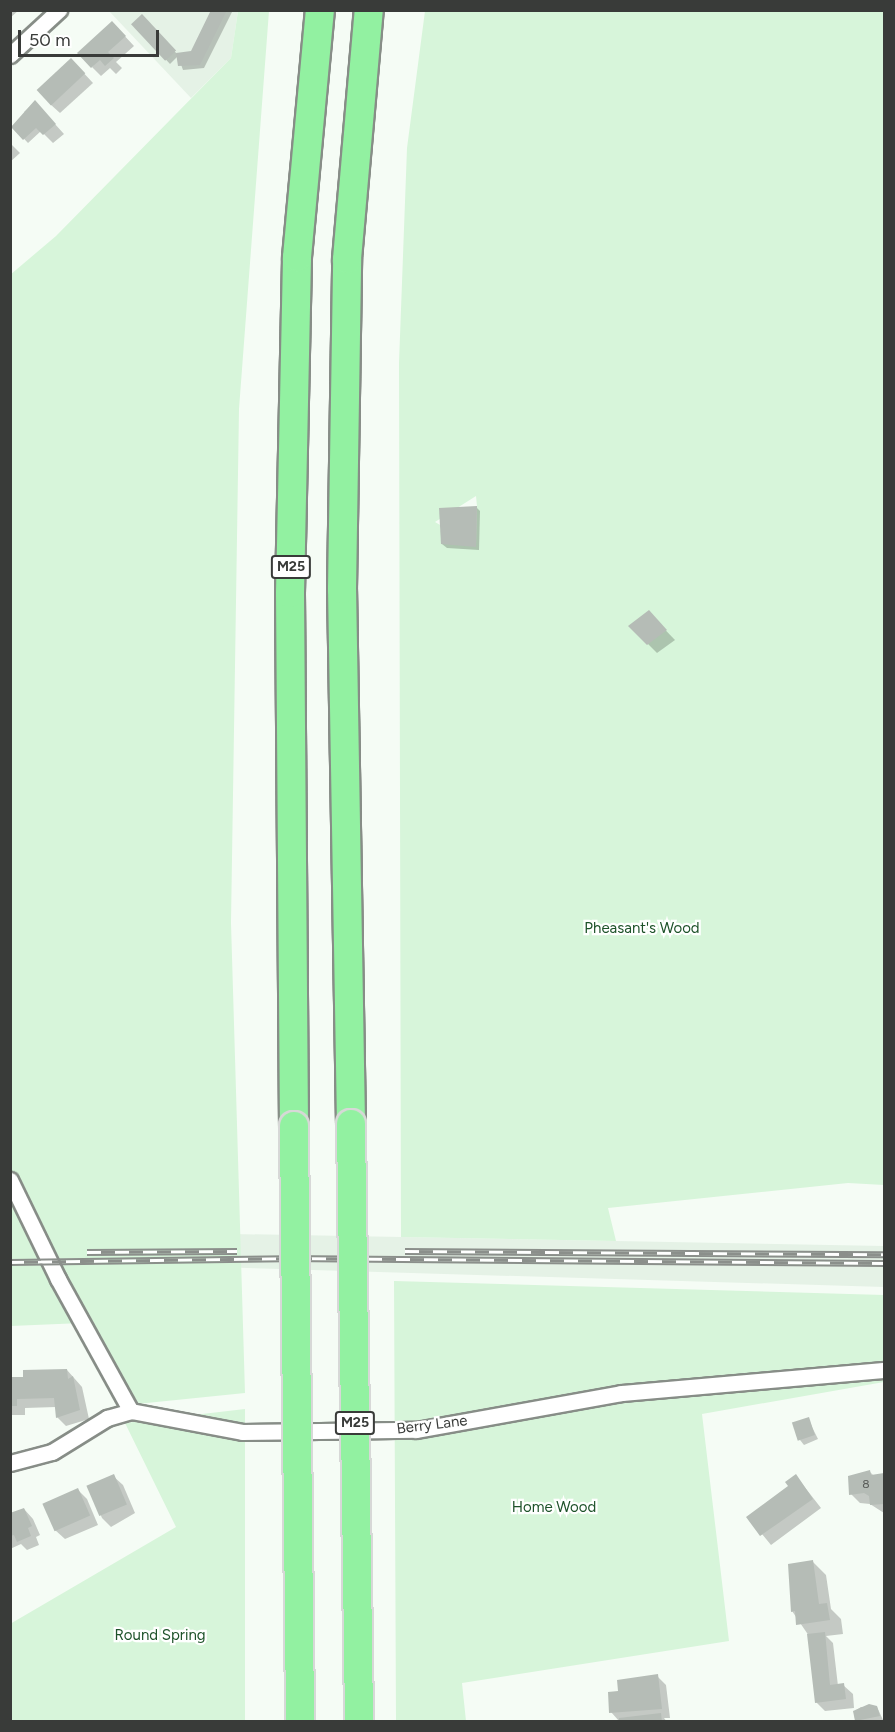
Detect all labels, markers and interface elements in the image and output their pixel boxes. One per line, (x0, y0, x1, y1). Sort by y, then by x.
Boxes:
scale bar (21, 18, 162, 56)
text: 50 m (29, 29, 71, 51)
road number: M25 (270, 556, 312, 578)
park label: Pheasant's Wood (584, 920, 700, 938)
road number: M25 (334, 1412, 376, 1434)
street label: Berry Lane (396, 1412, 468, 1438)
house number: 8 (862, 1478, 870, 1492)
park label: Home Wood (512, 1499, 596, 1517)
park label: Round Spring (114, 1627, 206, 1645)

